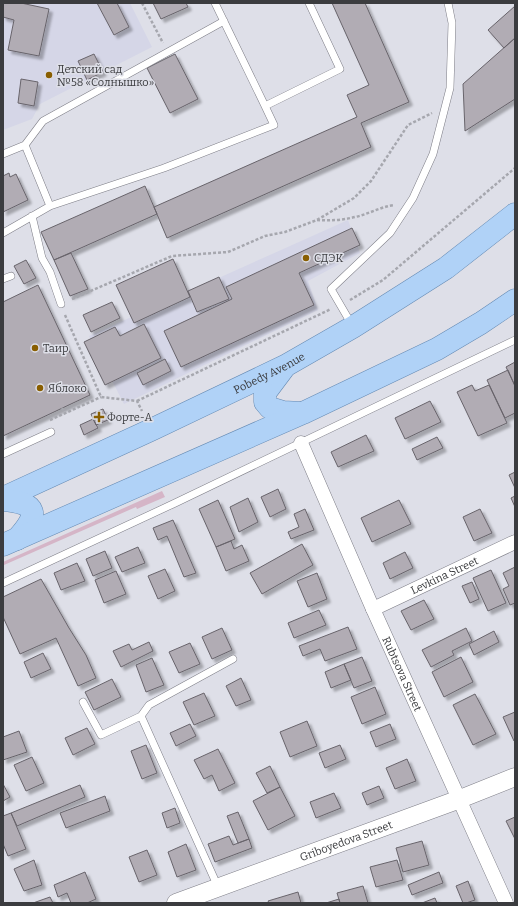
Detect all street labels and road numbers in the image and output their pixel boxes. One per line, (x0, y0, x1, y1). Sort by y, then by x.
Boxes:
street label: Pobedy Avenue (231, 350, 307, 397)
street label: Levkina Street (409, 554, 481, 597)
street label: Rubtsova Street (379, 635, 424, 713)
street label: Griboyedova Street (298, 818, 394, 864)

